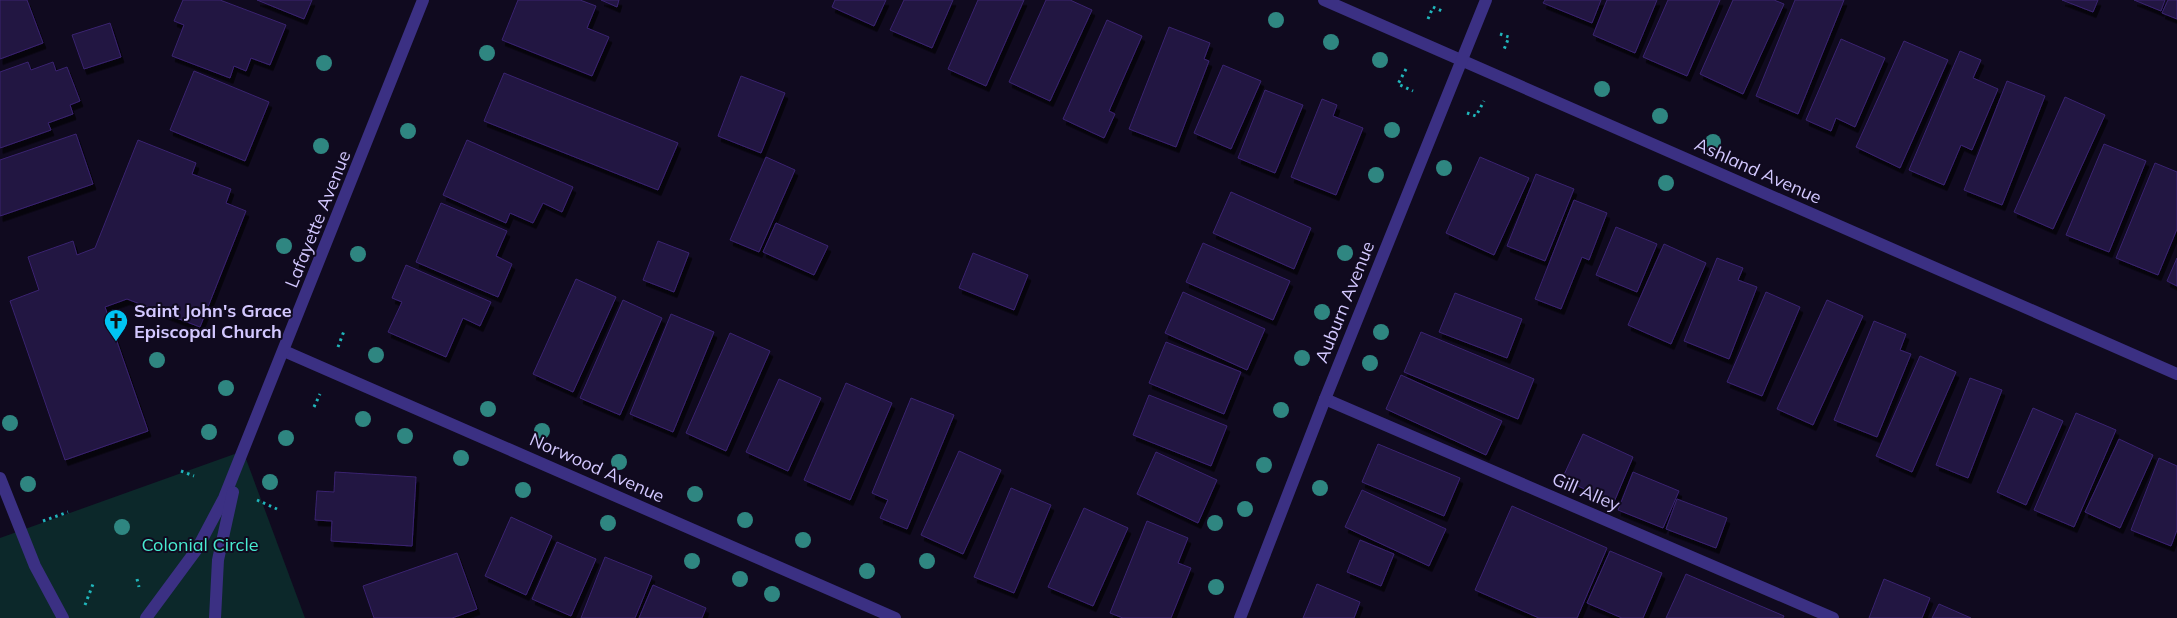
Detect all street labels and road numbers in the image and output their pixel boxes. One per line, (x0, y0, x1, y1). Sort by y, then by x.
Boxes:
street label: Ashland Avenue (1691, 132, 1825, 209)
street label: Lafayette Avenue (280, 147, 356, 291)
street label: Auburn Avenue (1310, 238, 1379, 366)
street label: Norwood Avenue (526, 428, 668, 508)
street label: Gill Alley (1549, 467, 1624, 516)

